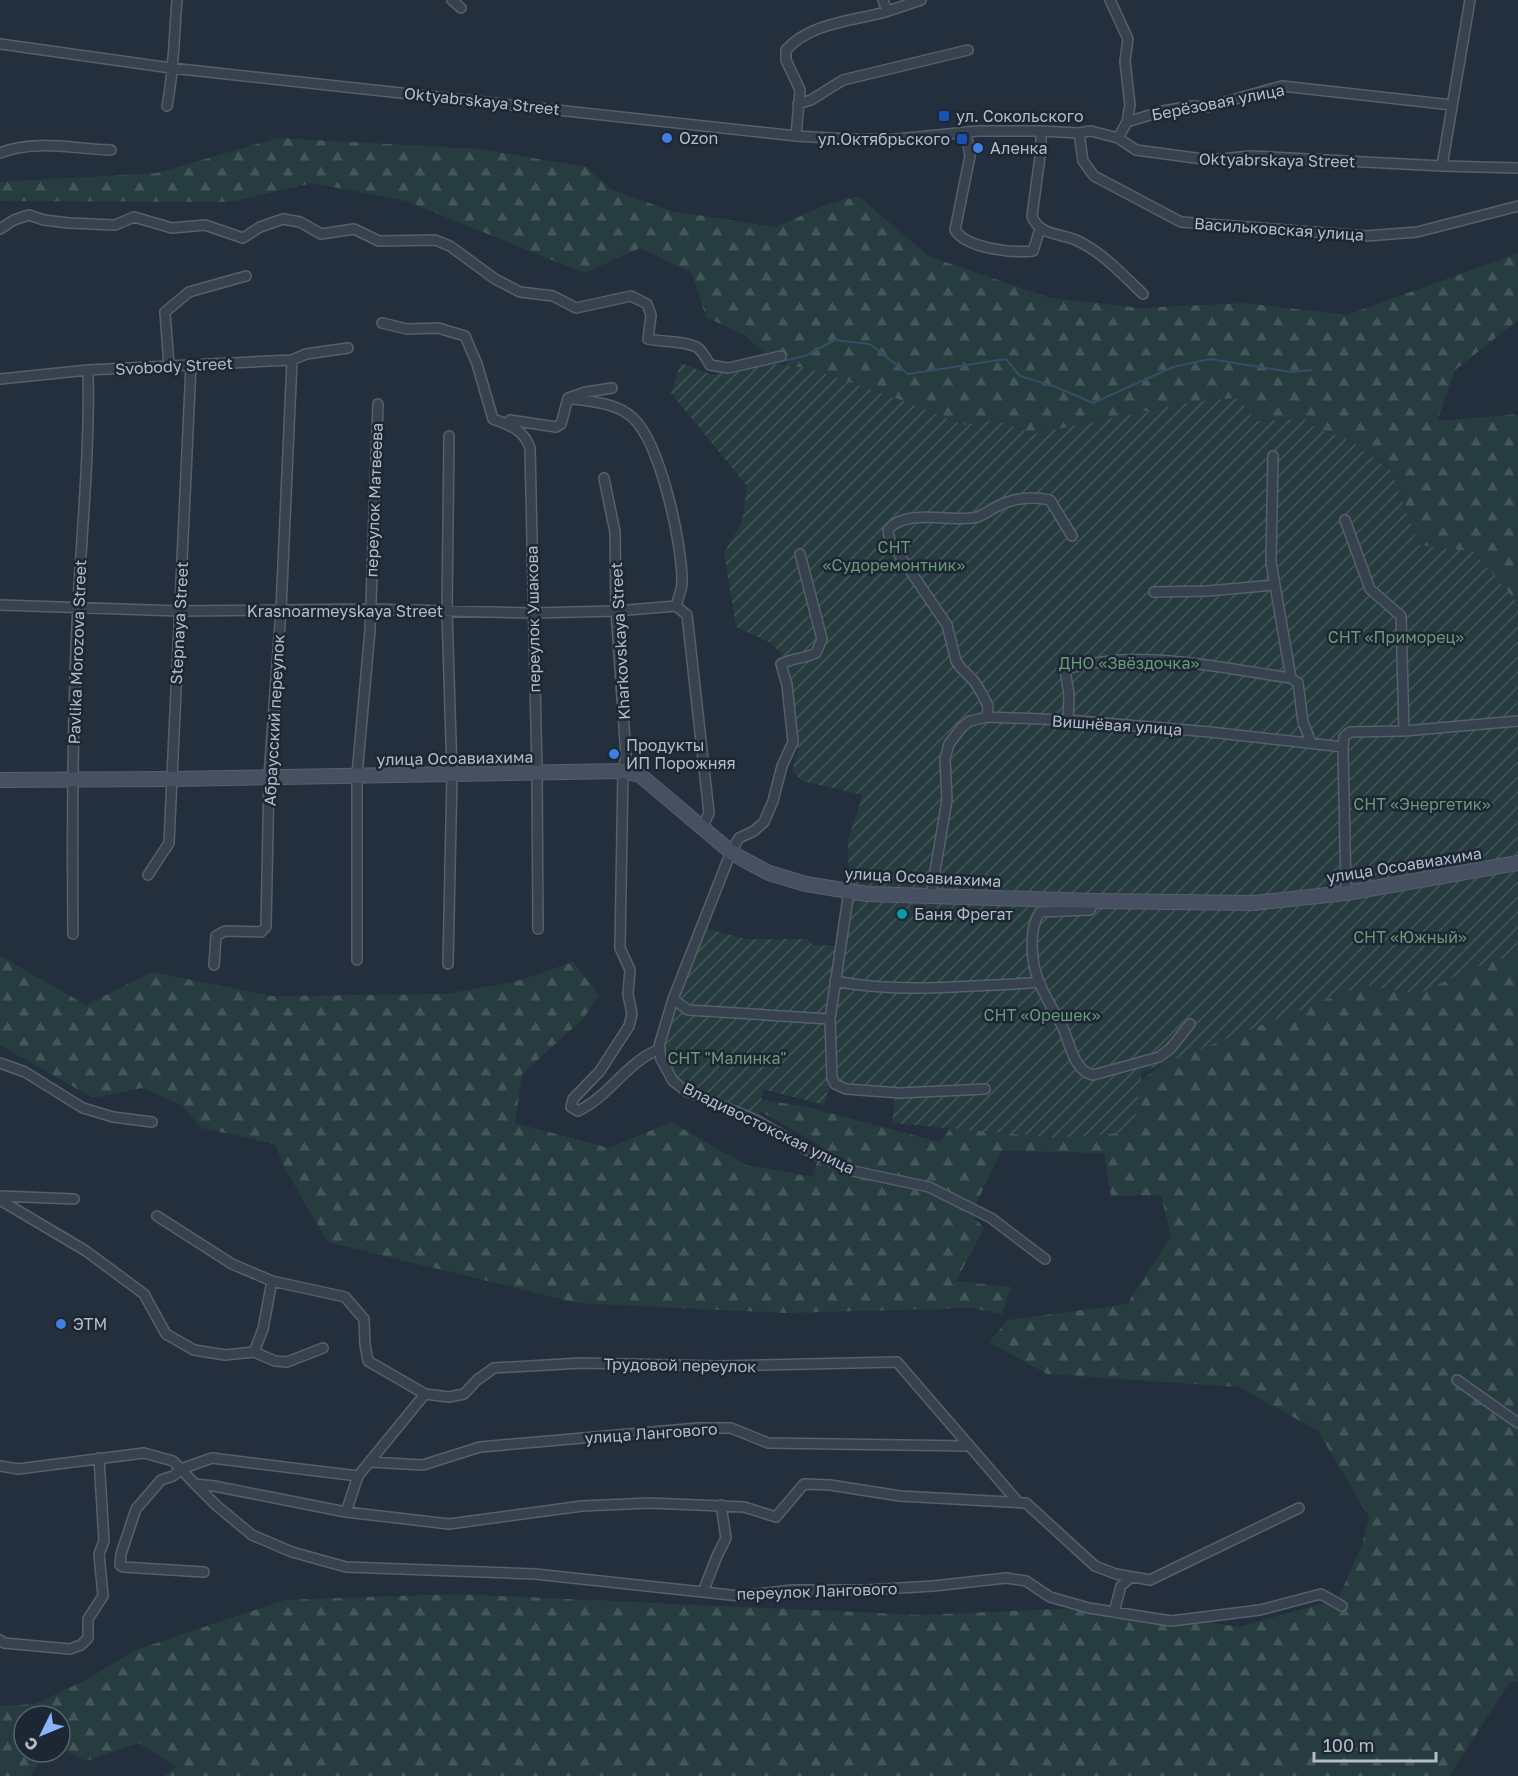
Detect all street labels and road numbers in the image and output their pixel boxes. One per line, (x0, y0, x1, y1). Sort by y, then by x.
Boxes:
street label: Берёзовая улица (1150, 79, 1286, 125)
street label: Oktyabrskaya Street (403, 83, 561, 119)
street label: Oktyabrskaya Street (1199, 149, 1355, 171)
street label: Васильковская улица (1193, 213, 1365, 245)
street label: Svobody Street (115, 353, 233, 379)
street label: переулок Матвеева (361, 422, 387, 578)
street label: переулок Ушакова (522, 545, 544, 693)
street label: Pavlika Morozova Street (64, 559, 90, 745)
street label: Stepnaya Street (166, 561, 192, 685)
street label: Kharkovskaya Street (606, 562, 634, 720)
street label: Krasnoarmeyskaya Street (247, 601, 443, 621)
street label: Абраусский переулок (260, 634, 288, 806)
street label: Вишнёвая улица (1051, 710, 1183, 740)
street label: улица Осоавиахима (376, 747, 534, 769)
street label: улица Осоавиахима (1325, 843, 1483, 887)
street label: улица Осоавиахима (844, 863, 1002, 891)
street label: Владивостокская улица (680, 1078, 858, 1178)
street label: Трудовой переулок (604, 1354, 756, 1376)
street label: улица Лангового (584, 1418, 718, 1448)
street label: переулок Лангового (736, 1578, 898, 1604)

